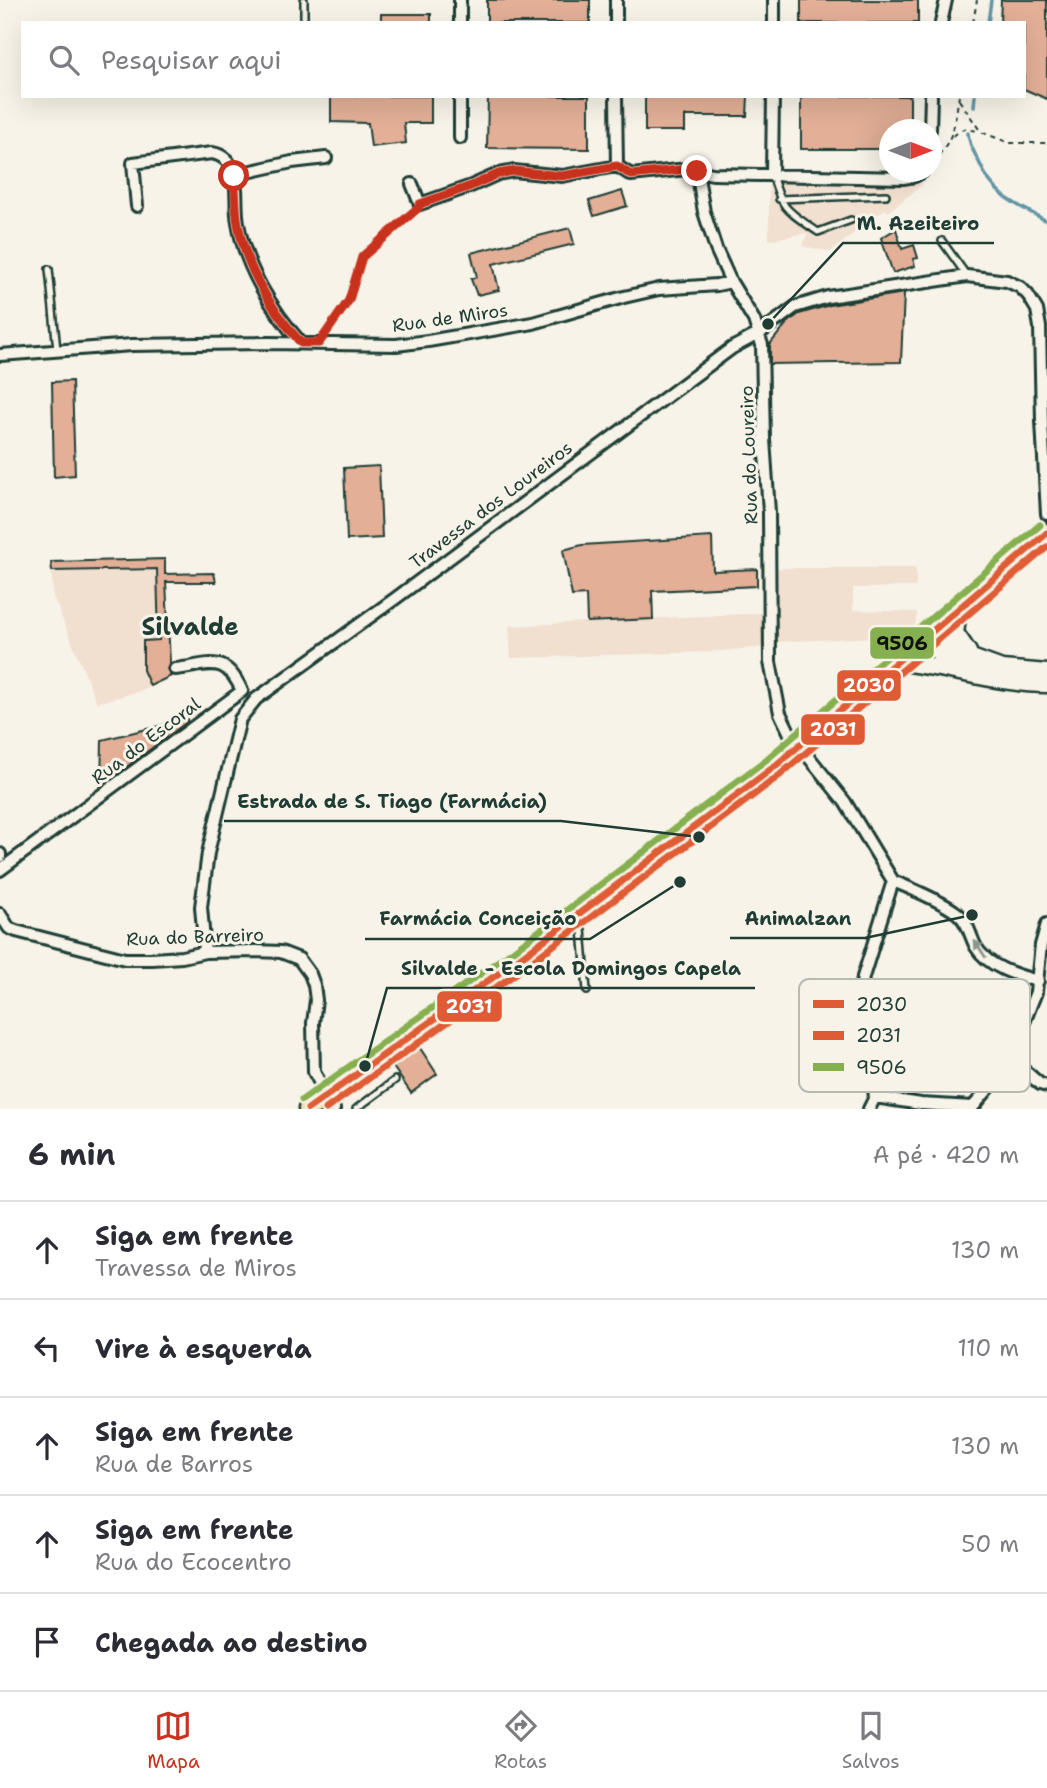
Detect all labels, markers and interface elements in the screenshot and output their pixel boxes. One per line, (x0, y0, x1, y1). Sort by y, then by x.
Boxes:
search box (21, 21, 1026, 98)
icon: search (45, 41, 83, 79)
text: Pesquisar aqui (101, 42, 282, 77)
north arrow (879, 119, 942, 182)
route end (681, 155, 712, 186)
route start (218, 160, 249, 191)
callout: M. Azeiteiro (843, 203, 994, 243)
text: M. Azeiteiro (857, 211, 979, 236)
street label: Rua de Miros (391, 298, 509, 338)
street label: Rua do Loureiro (735, 385, 763, 525)
street label: Travessa dos Loureiros (405, 436, 577, 574)
district label: Silvalde (141, 611, 239, 643)
line badge: 9506 (869, 626, 935, 660)
text: 9506 (876, 631, 928, 656)
line badge: 2030 (836, 669, 902, 702)
text: 2030 (843, 673, 895, 698)
street label: Rua do Escoral (87, 692, 206, 790)
line badge: 2031 (800, 713, 866, 746)
text: 2031 (810, 717, 856, 742)
callout: Estrada de S. Tiago (Farmácia) (224, 781, 561, 821)
text: Estrada de S. Tiago (Farmácia) (237, 789, 547, 814)
callout: Animalzan (730, 898, 865, 938)
callout: Farmácia Conceição (365, 899, 590, 939)
text: Farmácia Conceição (379, 906, 577, 931)
text: Animalzan (745, 906, 852, 931)
street label: Rua do Barreiro (126, 923, 264, 951)
one-way arrow (973, 939, 986, 959)
callout: Silvalde - Escola Domingos Capela (387, 948, 755, 988)
text: Silvalde - Escola Domingos Capela (401, 956, 741, 981)
legend (799, 979, 1030, 1092)
line badge: 2031 (436, 990, 503, 1023)
text: 2030 (856, 992, 907, 1017)
text: 2031 (446, 994, 492, 1019)
text: 2031 (856, 1023, 901, 1048)
text: 9506 (856, 1055, 907, 1080)
text: 6 min (28, 1134, 115, 1175)
text: A pé · 420 m (873, 1140, 1019, 1170)
text: Siga em frente (95, 1218, 294, 1253)
icon: ahead (28, 1231, 66, 1269)
text: 130 m (951, 1235, 1019, 1265)
text: Travessa de Miros (95, 1253, 297, 1283)
icon: left (28, 1329, 66, 1367)
text: Vire à esquerda (95, 1331, 312, 1366)
text: 110 m (957, 1333, 1019, 1363)
text: Siga em frente (95, 1414, 294, 1449)
icon: ahead (28, 1427, 66, 1465)
text: 130 m (951, 1431, 1019, 1461)
text: Rua de Barros (95, 1449, 253, 1479)
text: Siga em frente (95, 1512, 294, 1547)
icon: ahead (28, 1525, 66, 1563)
text: 50 m (961, 1529, 1019, 1559)
text: Rua do Ecocentro (95, 1547, 292, 1577)
icon: arrive (28, 1623, 66, 1661)
text: Chegada ao destino (95, 1625, 368, 1660)
tab: Mapa (147, 1707, 200, 1774)
tab: Rotas (494, 1707, 547, 1774)
tab: Salvos (842, 1707, 900, 1774)

